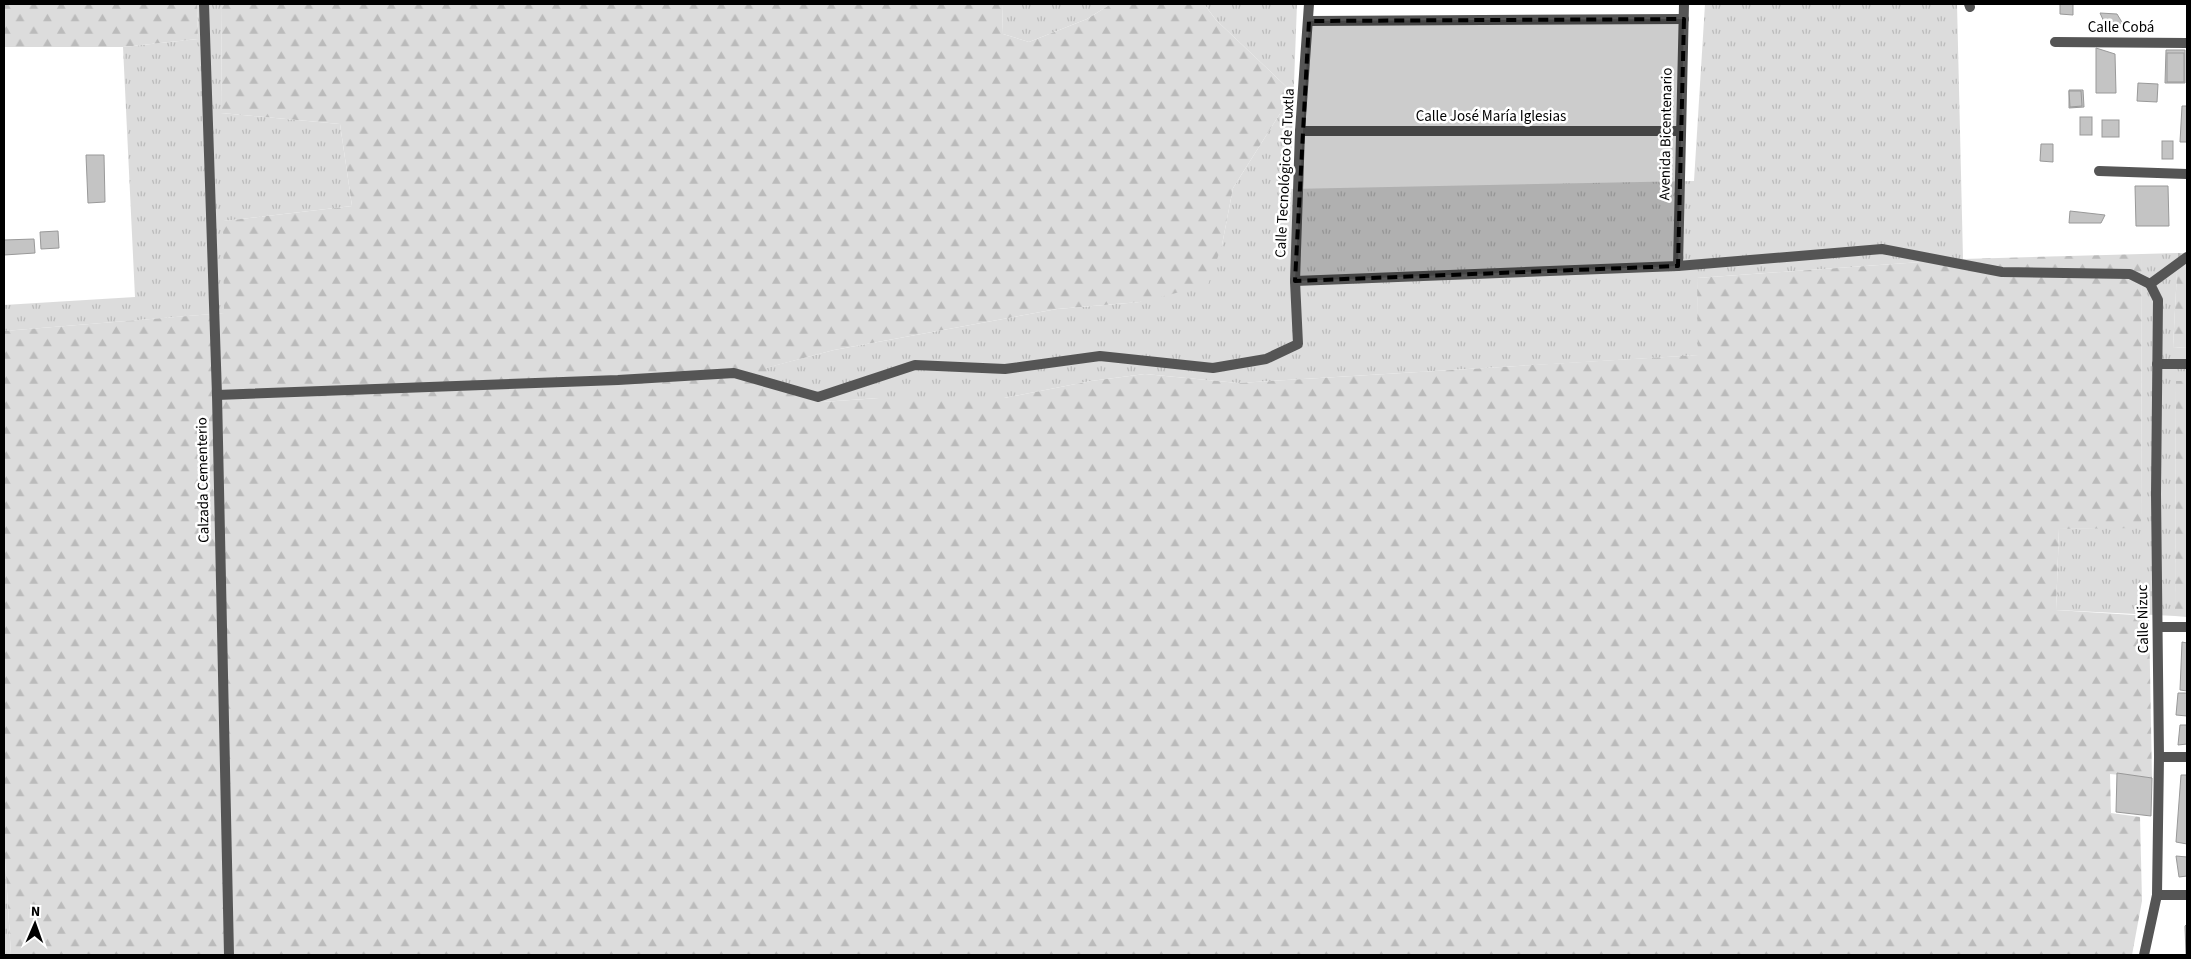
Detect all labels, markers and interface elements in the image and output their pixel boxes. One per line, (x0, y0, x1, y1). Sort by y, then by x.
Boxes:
street label: Calle Cobá (2088, 17, 2154, 38)
street label: Avenida Bicentenario (1654, 67, 1678, 201)
street label: Calle Tecnológico de Tuxtla (1270, 88, 1300, 258)
street label: Calle José María Iglesias (1416, 106, 1566, 127)
street label: Calzada Cementerio (191, 417, 215, 543)
street label: Calle Nizuc (2132, 584, 2154, 654)
north arrow (10, 899, 60, 949)
text: N (30, 902, 40, 922)

